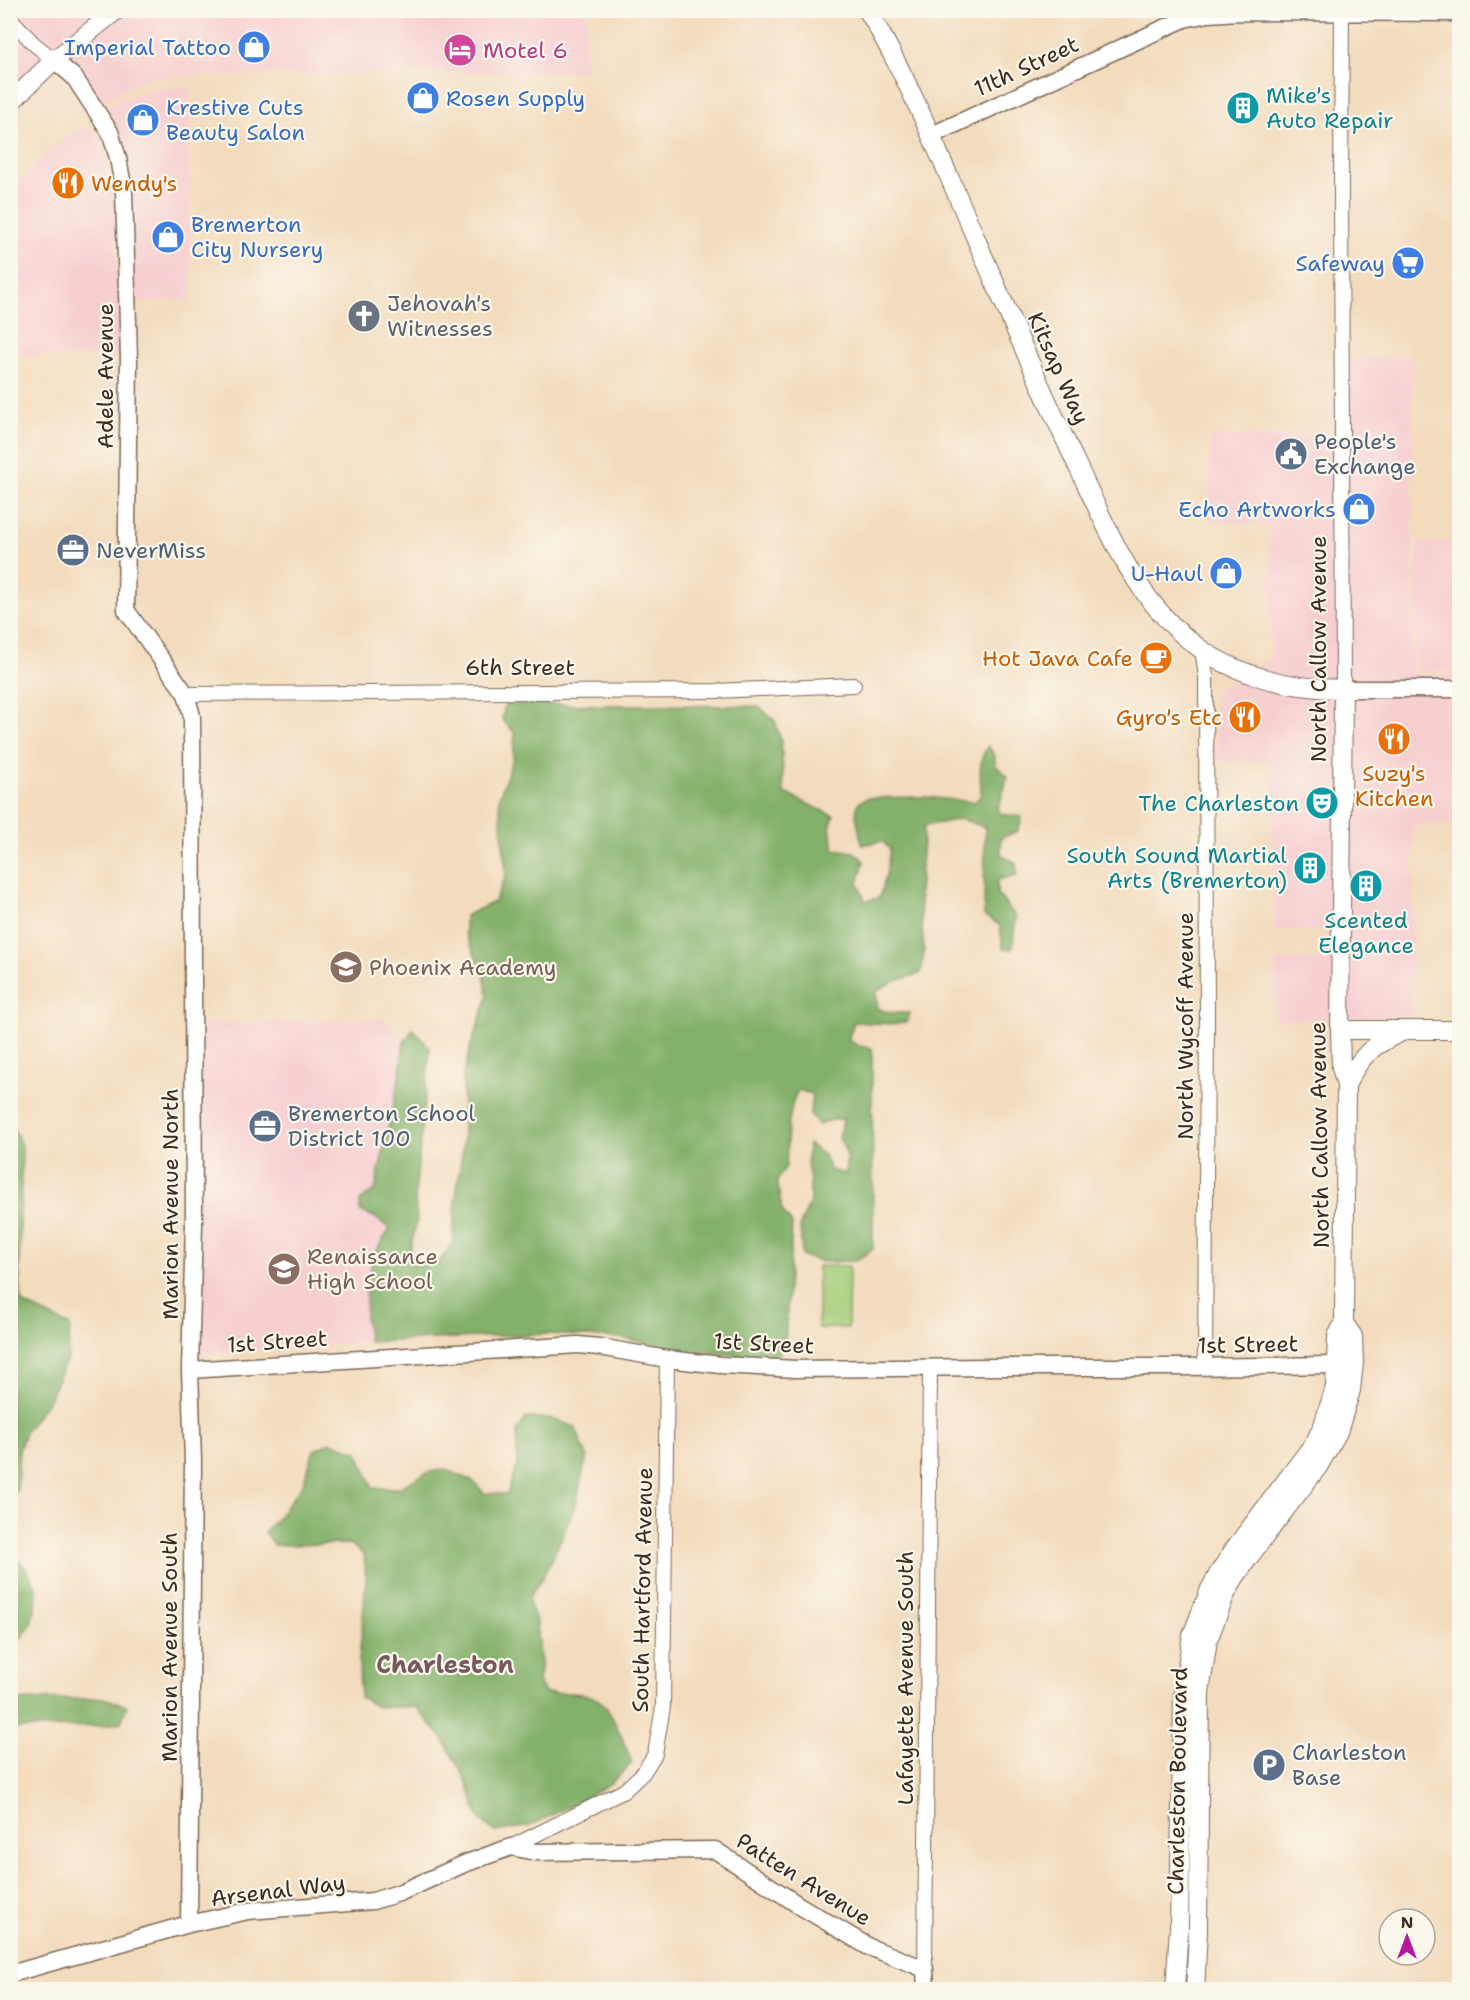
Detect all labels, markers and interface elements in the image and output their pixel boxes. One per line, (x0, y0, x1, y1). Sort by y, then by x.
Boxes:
shop icon: Imperial Tattoo (236, 29, 272, 65)
street label: 11th Street (969, 30, 1083, 103)
hotel icon: Motel 6 (442, 32, 478, 68)
place label: Imperial Tattoo (64, 33, 231, 62)
place label: Motel 6 (483, 36, 568, 65)
shop icon: Rosen Supply (405, 80, 441, 116)
place label: Mike's Auto Repair (1266, 81, 1393, 135)
place label: Rosen Supply (446, 84, 585, 113)
building icon: Mike's Auto Repair (1225, 90, 1261, 126)
place label: Krestive Cuts Beauty Salon (166, 93, 305, 147)
shop icon: Krestive Cuts Beauty Salon (125, 102, 161, 138)
restaurant icon: Wendy's (50, 165, 86, 201)
place label: Wendy's (91, 169, 178, 198)
place label: Bremerton City Nursery (191, 210, 323, 264)
shop icon: Bremerton City Nursery (150, 219, 186, 255)
supermarket icon: Safeway (1390, 245, 1426, 281)
place label: Safeway (1296, 249, 1385, 278)
place label: Jehovah's Witnesses (387, 289, 493, 343)
church icon: Jehovah's Witnesses (346, 298, 382, 334)
street label: Adele Avenue (91, 303, 120, 449)
street label: Kitsap Way (1021, 308, 1096, 429)
place label: People's Exchange (1314, 427, 1416, 481)
public building icon: People's Exchange (1273, 436, 1309, 472)
shop icon: Echo Artworks (1341, 491, 1377, 527)
place label: Echo Artworks (1178, 495, 1336, 524)
office icon: NeverMiss (55, 532, 91, 568)
place label: NeverMiss (96, 536, 206, 565)
street label: North Callow Avenue (1304, 536, 1333, 762)
shop icon: U-Haul (1208, 555, 1244, 591)
place label: U-Haul (1131, 559, 1203, 588)
cafe icon: Hot Java Cafe (1138, 640, 1174, 676)
place label: Hot Java Cafe (982, 644, 1133, 673)
street label: 6th Street (465, 653, 575, 682)
restaurant icon: Gyro's Etc (1227, 699, 1263, 735)
place label: Gyro's Etc (1116, 703, 1222, 732)
restaurant icon: Suzy's Kitchen (1376, 721, 1412, 757)
place label: Suzy's Kitchen (1355, 759, 1433, 813)
theatre icon: The Charleston (1304, 785, 1340, 821)
place label: The Charleston (1138, 789, 1299, 818)
place label: South Sound Martial Arts (Bremerton) (1066, 841, 1287, 895)
building icon: South Sound Martial Arts (Bremerton) (1292, 850, 1328, 886)
building icon: Scented Elegance (1348, 868, 1384, 904)
place label: Scented Elegance (1318, 906, 1414, 960)
street label: North Wycoff Avenue (1171, 912, 1200, 1140)
school or university icon: Phoenix Academy (328, 949, 364, 985)
place label: Phoenix Academy (369, 953, 556, 982)
street label: North Callow Avenue (1303, 1021, 1336, 1249)
street label: Marion Avenue North (156, 1088, 185, 1320)
place label: Bremerton School District 100 (288, 1099, 476, 1153)
office icon: Bremerton School District 100 (247, 1108, 283, 1144)
place label: Renaissance High School (307, 1242, 438, 1296)
school or university icon: Renaissance High School (266, 1251, 302, 1287)
street label: 1st Street (226, 1324, 328, 1359)
street label: 1st Street (713, 1326, 815, 1361)
street label: 1st Street (1197, 1329, 1299, 1360)
street label: South Hartford Avenue (626, 1467, 659, 1713)
street label: Marion Avenue South (155, 1532, 184, 1762)
street label: Lafayette Avenue South (891, 1551, 920, 1805)
district label: Charleston (376, 1649, 514, 1681)
street label: Charleston Boulevard (1161, 1667, 1194, 1895)
place label: Charleston Base (1292, 1738, 1407, 1792)
parking icon: Charleston Base (1251, 1747, 1287, 1783)
street label: Patten Avenue (731, 1826, 877, 1933)
street label: Arsenal Way (209, 1868, 347, 1913)
north arrow (1377, 1907, 1437, 1967)
text: N (1401, 1912, 1413, 1933)

